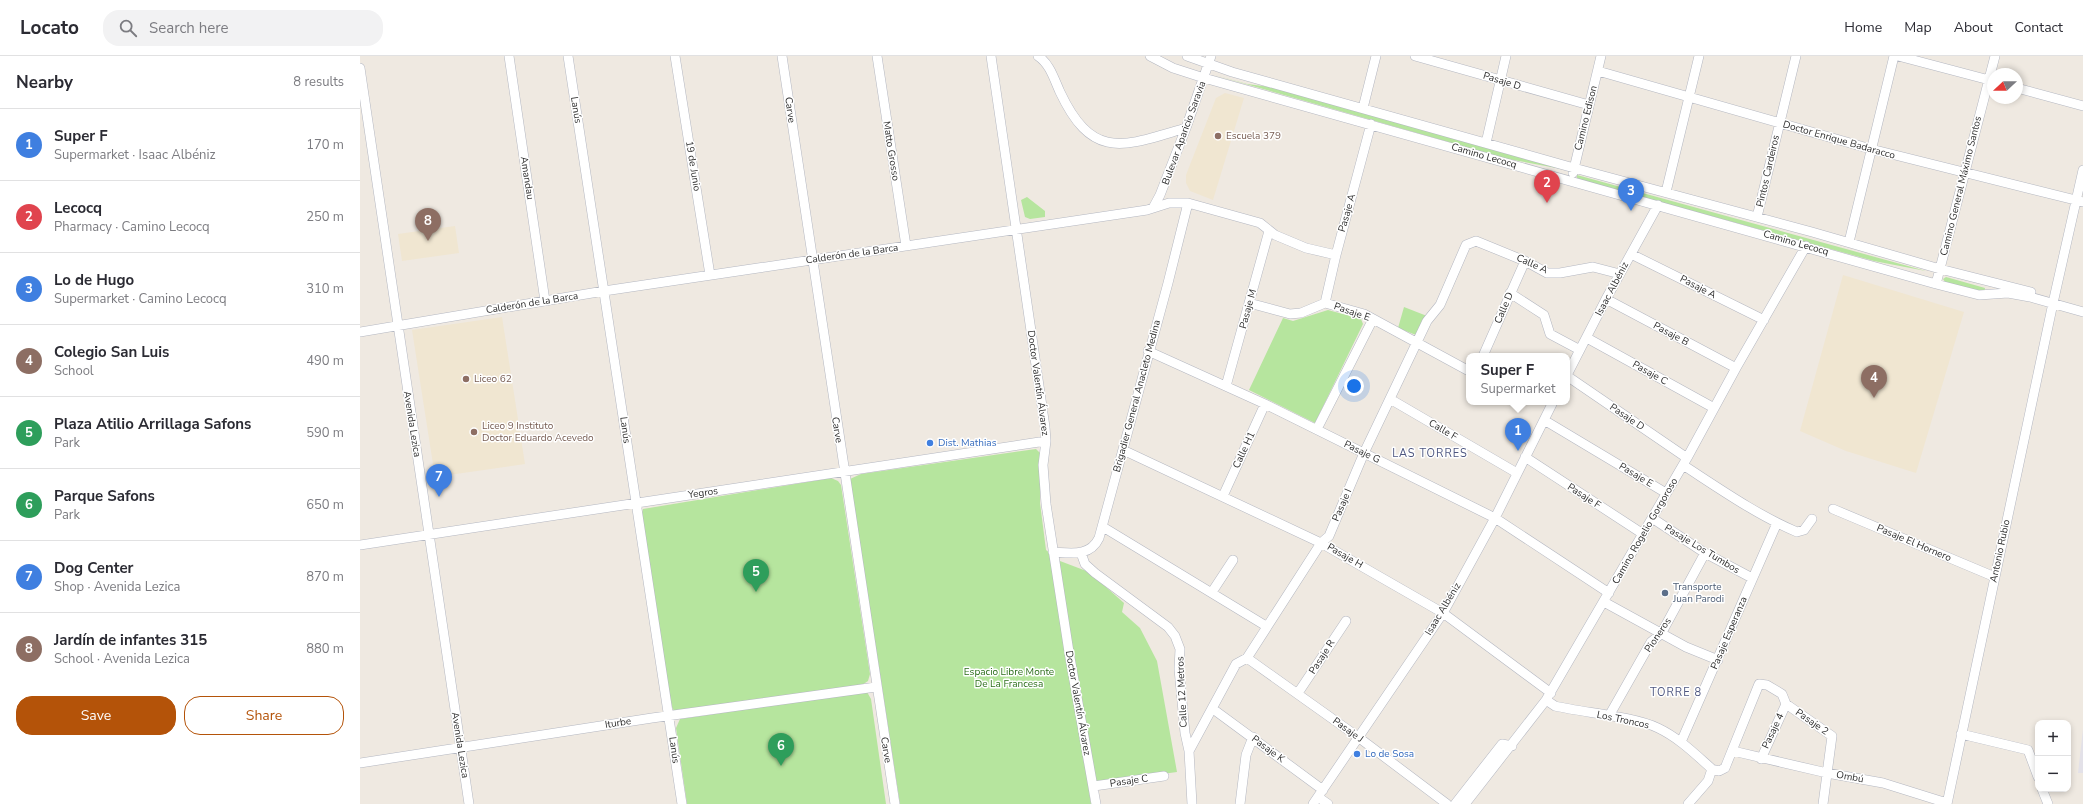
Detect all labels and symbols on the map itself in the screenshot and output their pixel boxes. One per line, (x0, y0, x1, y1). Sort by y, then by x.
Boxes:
north arrow (1987, 68, 2023, 104)
street label: Pasaje D (1481, 69, 1523, 93)
street label: Bulevar Aparicio Saravia (1159, 79, 1209, 187)
street label: Camino Edison (1571, 84, 1601, 152)
street label: Lanús (567, 96, 585, 125)
street label: Carve (781, 96, 799, 124)
street label: Camino General Máximo Santos (1937, 114, 1985, 257)
street label: Doctor Enrique Badaracco (1781, 117, 1897, 163)
street label: Matto Grosso (879, 120, 903, 182)
place label: Escuela 379 (1226, 129, 1281, 143)
marker: Escuela 379 (1213, 131, 1223, 141)
street label: Pintos Cardeiros (1753, 133, 1783, 208)
street label: 19 de Junio (682, 140, 704, 193)
street label: Camino Lecocq (1450, 140, 1519, 172)
street label: Amandau (517, 155, 537, 201)
pin: 2 (1534, 170, 1560, 203)
pin: 3 (1618, 178, 1644, 211)
street label: Pasaje A (1335, 192, 1359, 234)
pin: 8 (415, 208, 441, 241)
street label: Camino Lecocq (1762, 227, 1831, 259)
street label: Calderón de la Barca (805, 241, 899, 267)
street label: Calle A (1514, 251, 1551, 277)
street label: Isaac Albéniz (1592, 259, 1632, 318)
street label: Pasaje A (1677, 272, 1719, 302)
street label: Pasaje M (1236, 288, 1260, 330)
street label: Calderón de la Barca (485, 289, 579, 317)
street label: Calle D (1491, 290, 1517, 326)
street label: Pasaje E (1332, 299, 1372, 325)
street label: Brigadier General Anacleto Medina (1110, 318, 1164, 474)
street label: Pasaje B (1651, 319, 1691, 349)
street label: Doctor Valentín Álvarez (1024, 329, 1052, 437)
street label: Pasaje C (1630, 358, 1670, 389)
pin: 4 (1861, 365, 1887, 398)
place label: Liceo 62 (474, 372, 512, 386)
marker: Liceo 62 (461, 374, 471, 384)
your location (1344, 376, 1364, 396)
street label: Avenida Lezica (400, 390, 424, 458)
street label: Pasaje D (1607, 400, 1647, 434)
street label: Lanús (616, 416, 634, 444)
street label: Carve (828, 416, 846, 444)
street label: Calle F (1426, 416, 1460, 444)
pin: 1 (1505, 418, 1531, 451)
place label: Liceo 9 Instituto Doctor Eduardo Acevedo (482, 419, 594, 445)
marker: Liceo 9 Instituto Doctor Eduardo Acevedo (469, 427, 479, 437)
street label: Calle H1 (1229, 429, 1259, 471)
place label: Dist. Mathias (938, 436, 997, 450)
street label: Pasaje G (1341, 437, 1383, 467)
marker: Dist. Mathias (925, 438, 935, 448)
district label: LAS TORRES (1392, 446, 1468, 461)
street label: Pasaje E (1616, 459, 1656, 491)
pin: 7 (426, 464, 452, 497)
street label: Camino Rogelio Gorgoroso (1609, 475, 1681, 587)
street label: Pasaje F (1565, 480, 1604, 512)
street label: Yegros (686, 484, 719, 502)
street label: Pasaje I (1329, 486, 1355, 524)
street label: Antonio Rubio (1986, 518, 2014, 584)
street label: Pasaje Los Tumbos (1662, 521, 1743, 577)
street label: Pasaje El Hornero (1874, 521, 1954, 565)
street label: Pasaje H (1324, 540, 1366, 572)
pin: 5 (743, 559, 769, 592)
street label: Isaac Albéniz (1422, 580, 1464, 638)
place label: Transporte Juan Parodi (1672, 580, 1724, 606)
marker: Transporte Juan Parodi (1660, 588, 1670, 598)
street label: Pasaje Esperanza (1707, 594, 1751, 672)
street label: Pioneros (1641, 615, 1675, 655)
street label: Pasaje R (1306, 637, 1339, 677)
street label: Doctor Valentín Álvarez (1062, 649, 1094, 757)
street label: Calle 12 Metros (1173, 656, 1191, 728)
park label: Espacio Libre Monte De La Francesa (964, 665, 1054, 691)
district label: TORRE 8 (1650, 685, 1702, 700)
street label: Pasaje 2 (1793, 705, 1831, 739)
street label: Los Troncos (1596, 708, 1651, 732)
street label: Avenida Lezica (448, 711, 472, 779)
street label: Pasaje 4 (1759, 711, 1787, 751)
street label: Iturbe (604, 714, 632, 732)
street label: Pasaje J (1330, 714, 1366, 746)
street label: Pasaje K (1249, 732, 1288, 766)
pin: 6 (768, 733, 794, 766)
street label: Lanús (665, 736, 683, 764)
street label: Carve (877, 736, 895, 764)
place label: Lo de Sosa (1365, 747, 1414, 761)
marker: Lo de Sosa (1352, 749, 1362, 759)
street label: Ombú (1835, 768, 1865, 786)
street label: Pasaje C (1109, 771, 1149, 791)

